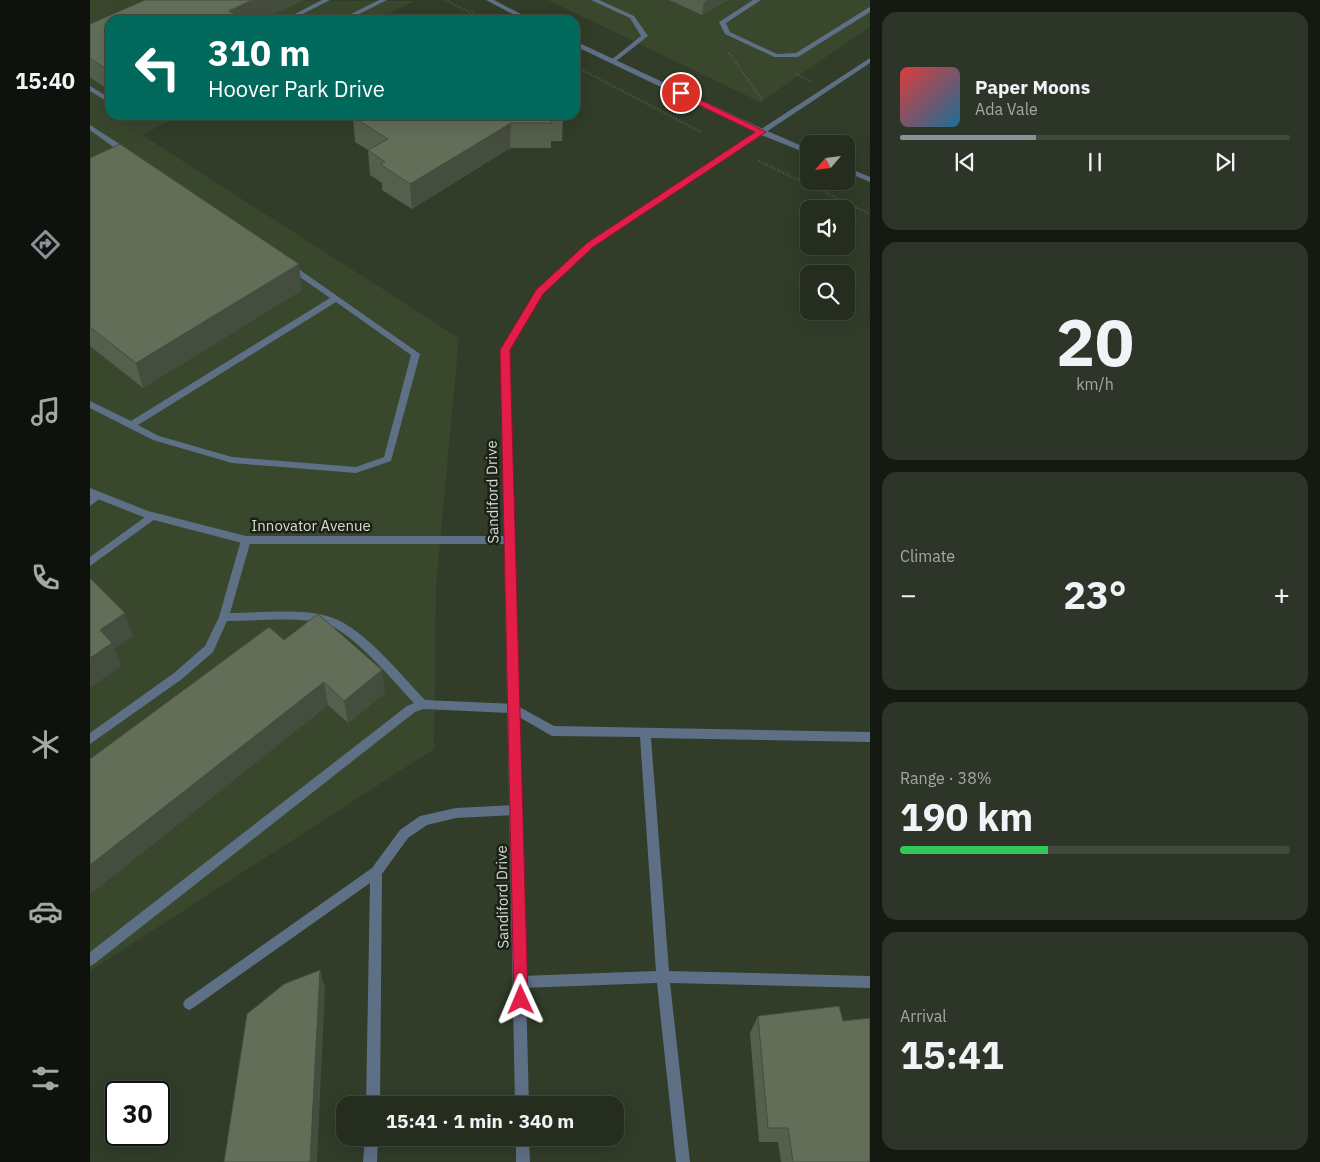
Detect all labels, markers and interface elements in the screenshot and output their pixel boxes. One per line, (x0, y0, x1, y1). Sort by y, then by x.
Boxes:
text: 310 m (208, 30, 311, 76)
icon: left (125, 35, 190, 100)
text: 15:40 (15, 66, 75, 95)
pin (660, 72, 702, 114)
text: Hoover Park Drive (208, 74, 385, 103)
text: Paper Moons (975, 75, 1090, 99)
icon: arrive (667, 79, 695, 107)
text: Ada Vale (975, 99, 1038, 119)
north arrow (800, 135, 855, 190)
map controls (800, 135, 855, 320)
icon: previous (951, 148, 979, 176)
icon: pause (1081, 148, 1109, 176)
icon: next (1211, 148, 1239, 176)
button: sound (800, 200, 855, 255)
icon: directions (28, 227, 63, 262)
button: search (800, 265, 855, 320)
text: 20 (1056, 299, 1134, 384)
text: km/h (1076, 374, 1114, 394)
icon: music (28, 394, 63, 429)
street label: Sandiford Drive (482, 440, 502, 544)
street label: Innovator Avenue (251, 516, 371, 535)
text: Climate (900, 546, 955, 566)
icon: phone (28, 560, 63, 595)
text: 23° (1063, 570, 1127, 619)
text: − (900, 576, 917, 613)
text: + (1273, 576, 1290, 613)
icon: climate (28, 727, 63, 762)
text: Range · 38% (900, 768, 992, 788)
text: 190 km (900, 792, 1033, 841)
street label: Sandiford Drive (492, 845, 512, 949)
icon: car (28, 894, 63, 929)
position arrow (494, 973, 546, 1025)
text: Arrival (900, 1006, 947, 1026)
text: 15:41 (900, 1030, 1004, 1079)
icon: filters (28, 1061, 63, 1096)
speed limit sign: 30 (105, 1081, 170, 1146)
text: 15:41 · 1 min · 340 m (386, 1109, 574, 1133)

